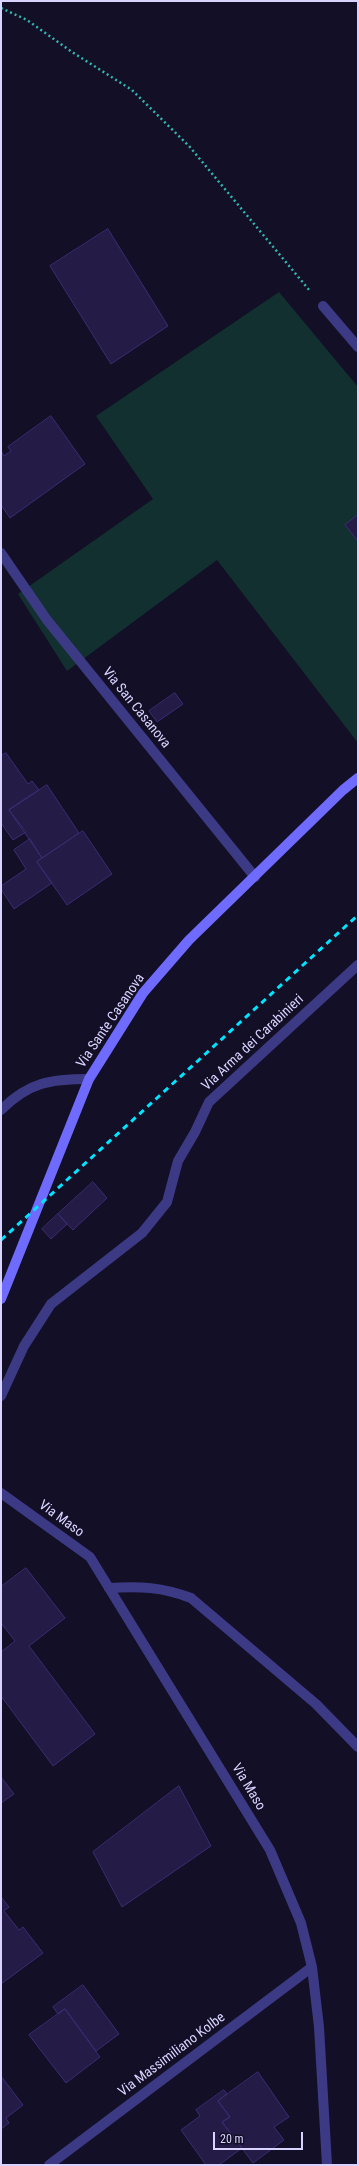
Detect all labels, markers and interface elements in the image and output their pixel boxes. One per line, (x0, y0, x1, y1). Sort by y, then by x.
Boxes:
street label: Via San Casanova (98, 664, 174, 752)
street label: Via Sante Casanova (73, 971, 149, 1071)
street label: Via Arma dei Carabinieri (199, 991, 307, 1095)
street label: Via Maso (35, 1497, 87, 1541)
street label: Via Maso (227, 1761, 269, 1813)
street label: Via Massimiliano Kolbe (115, 2009, 229, 2101)
scale bar (215, 2124, 305, 2150)
text: 20 m (220, 2132, 244, 2146)

